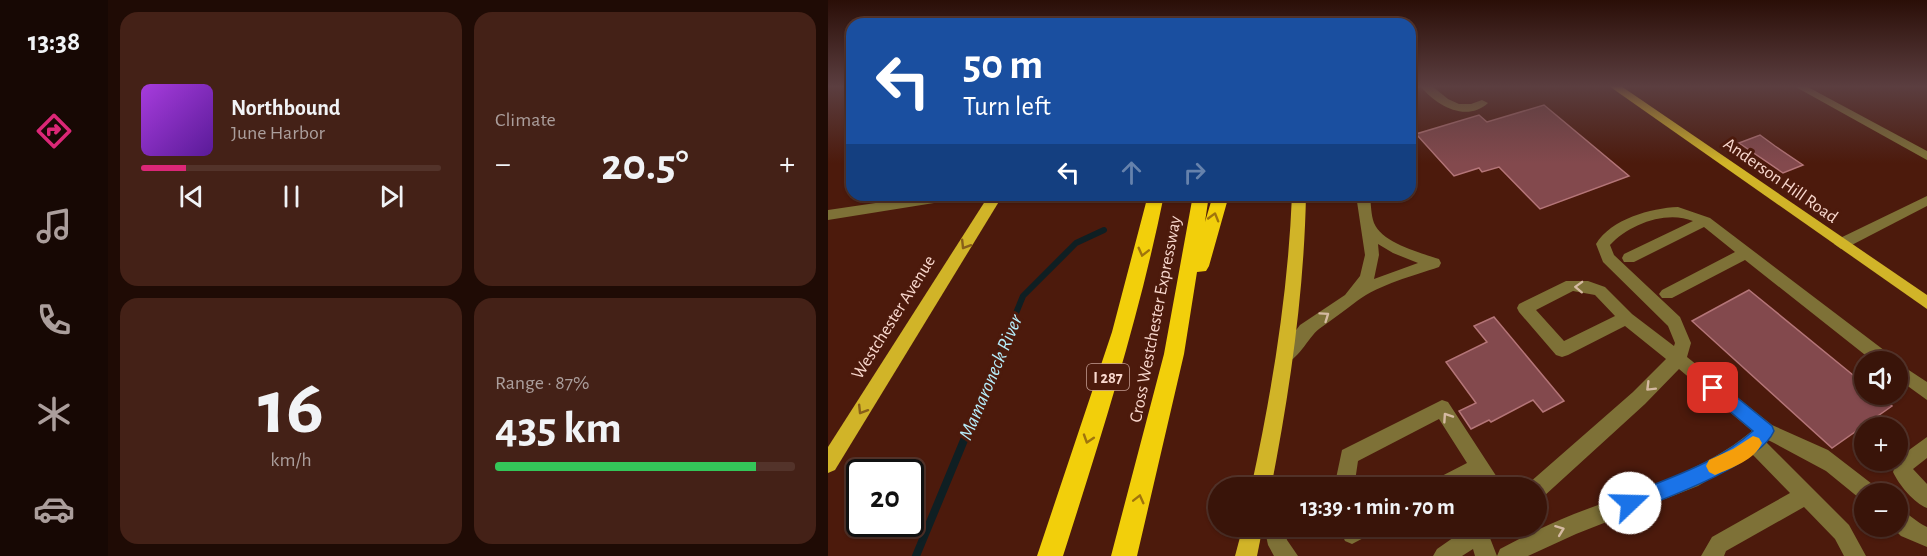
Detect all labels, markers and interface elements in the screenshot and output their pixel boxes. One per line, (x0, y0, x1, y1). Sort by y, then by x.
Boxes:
text: 13:38 (28, 28, 80, 55)
icon: left (864, 42, 942, 120)
text: 50 m (963, 44, 1043, 86)
text: Turn left (963, 93, 1051, 120)
text: Northbound (231, 97, 340, 119)
icon: directions (33, 110, 75, 152)
text: Climate (495, 110, 556, 130)
text: June Harbor (231, 123, 325, 143)
street label: Anderson Hill Road (1720, 135, 1841, 227)
text: 20.5° (601, 143, 689, 188)
text: − (495, 148, 511, 181)
text: + (779, 148, 795, 181)
icon: left (1052, 156, 1085, 189)
icon: ahead (1115, 156, 1148, 189)
icon: right (1178, 156, 1211, 189)
icon: previous (175, 180, 208, 213)
icon: pause (275, 180, 308, 213)
icon: next (375, 180, 408, 213)
icon: music (33, 205, 75, 247)
one-way arrow (1207, 212, 1219, 223)
street label: Cross Westchester Expressway (1127, 214, 1185, 424)
one-way arrow (960, 239, 972, 249)
one-way arrow (1138, 246, 1150, 257)
street label: Westchester Avenue (849, 253, 939, 383)
one-way arrow (1575, 280, 1584, 293)
icon: phone (33, 299, 75, 341)
water label: Mamaroneck River (956, 311, 1026, 443)
one-way arrow (1319, 312, 1330, 323)
map controls (1854, 351, 1908, 537)
button: sound (1854, 351, 1908, 405)
pin (1687, 362, 1738, 413)
road number: I 287 (1087, 364, 1129, 390)
text: 16 (258, 370, 324, 448)
icon: arrive (1696, 371, 1729, 404)
text: Range · 87% (495, 373, 590, 393)
one-way arrow (1646, 379, 1657, 390)
icon: climate (33, 393, 75, 435)
one-way arrow (857, 404, 869, 414)
text: 435 km (495, 406, 622, 451)
one-way arrow (1443, 413, 1455, 423)
button: + (1854, 417, 1908, 471)
one-way arrow (1083, 433, 1096, 444)
text: km/h (270, 450, 312, 470)
speed limit sign: 20 (846, 459, 924, 537)
position arrow (1598, 471, 1662, 535)
button: − (1854, 483, 1908, 537)
icon: car (33, 488, 75, 530)
one-way arrow (1132, 495, 1145, 505)
text: 13:39 · 1 min · 70 m (1300, 496, 1455, 518)
one-way arrow (1554, 525, 1564, 538)

